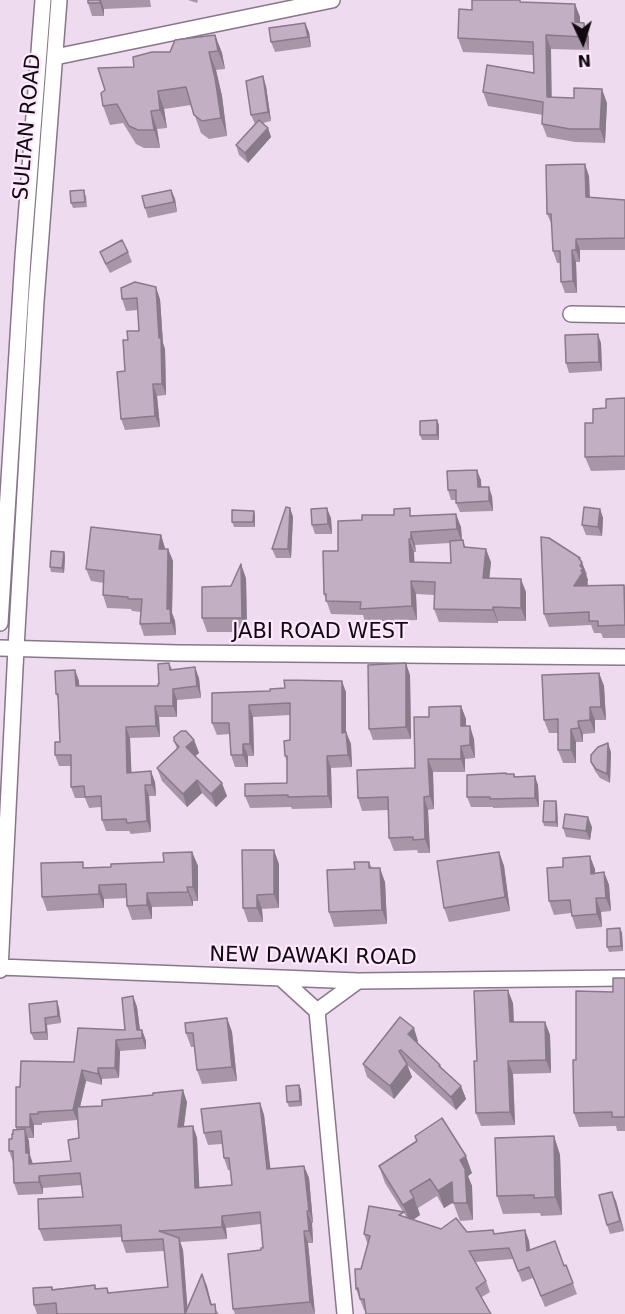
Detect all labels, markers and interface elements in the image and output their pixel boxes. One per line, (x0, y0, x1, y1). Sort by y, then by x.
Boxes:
north arrow (553, 12, 613, 72)
text: N (577, 51, 592, 70)
street label: SULTAN ROAD (9, 53, 47, 201)
street label: JABI ROAD WEST (232, 620, 408, 646)
street label: NEW DAWAKI ROAD (209, 943, 417, 971)

